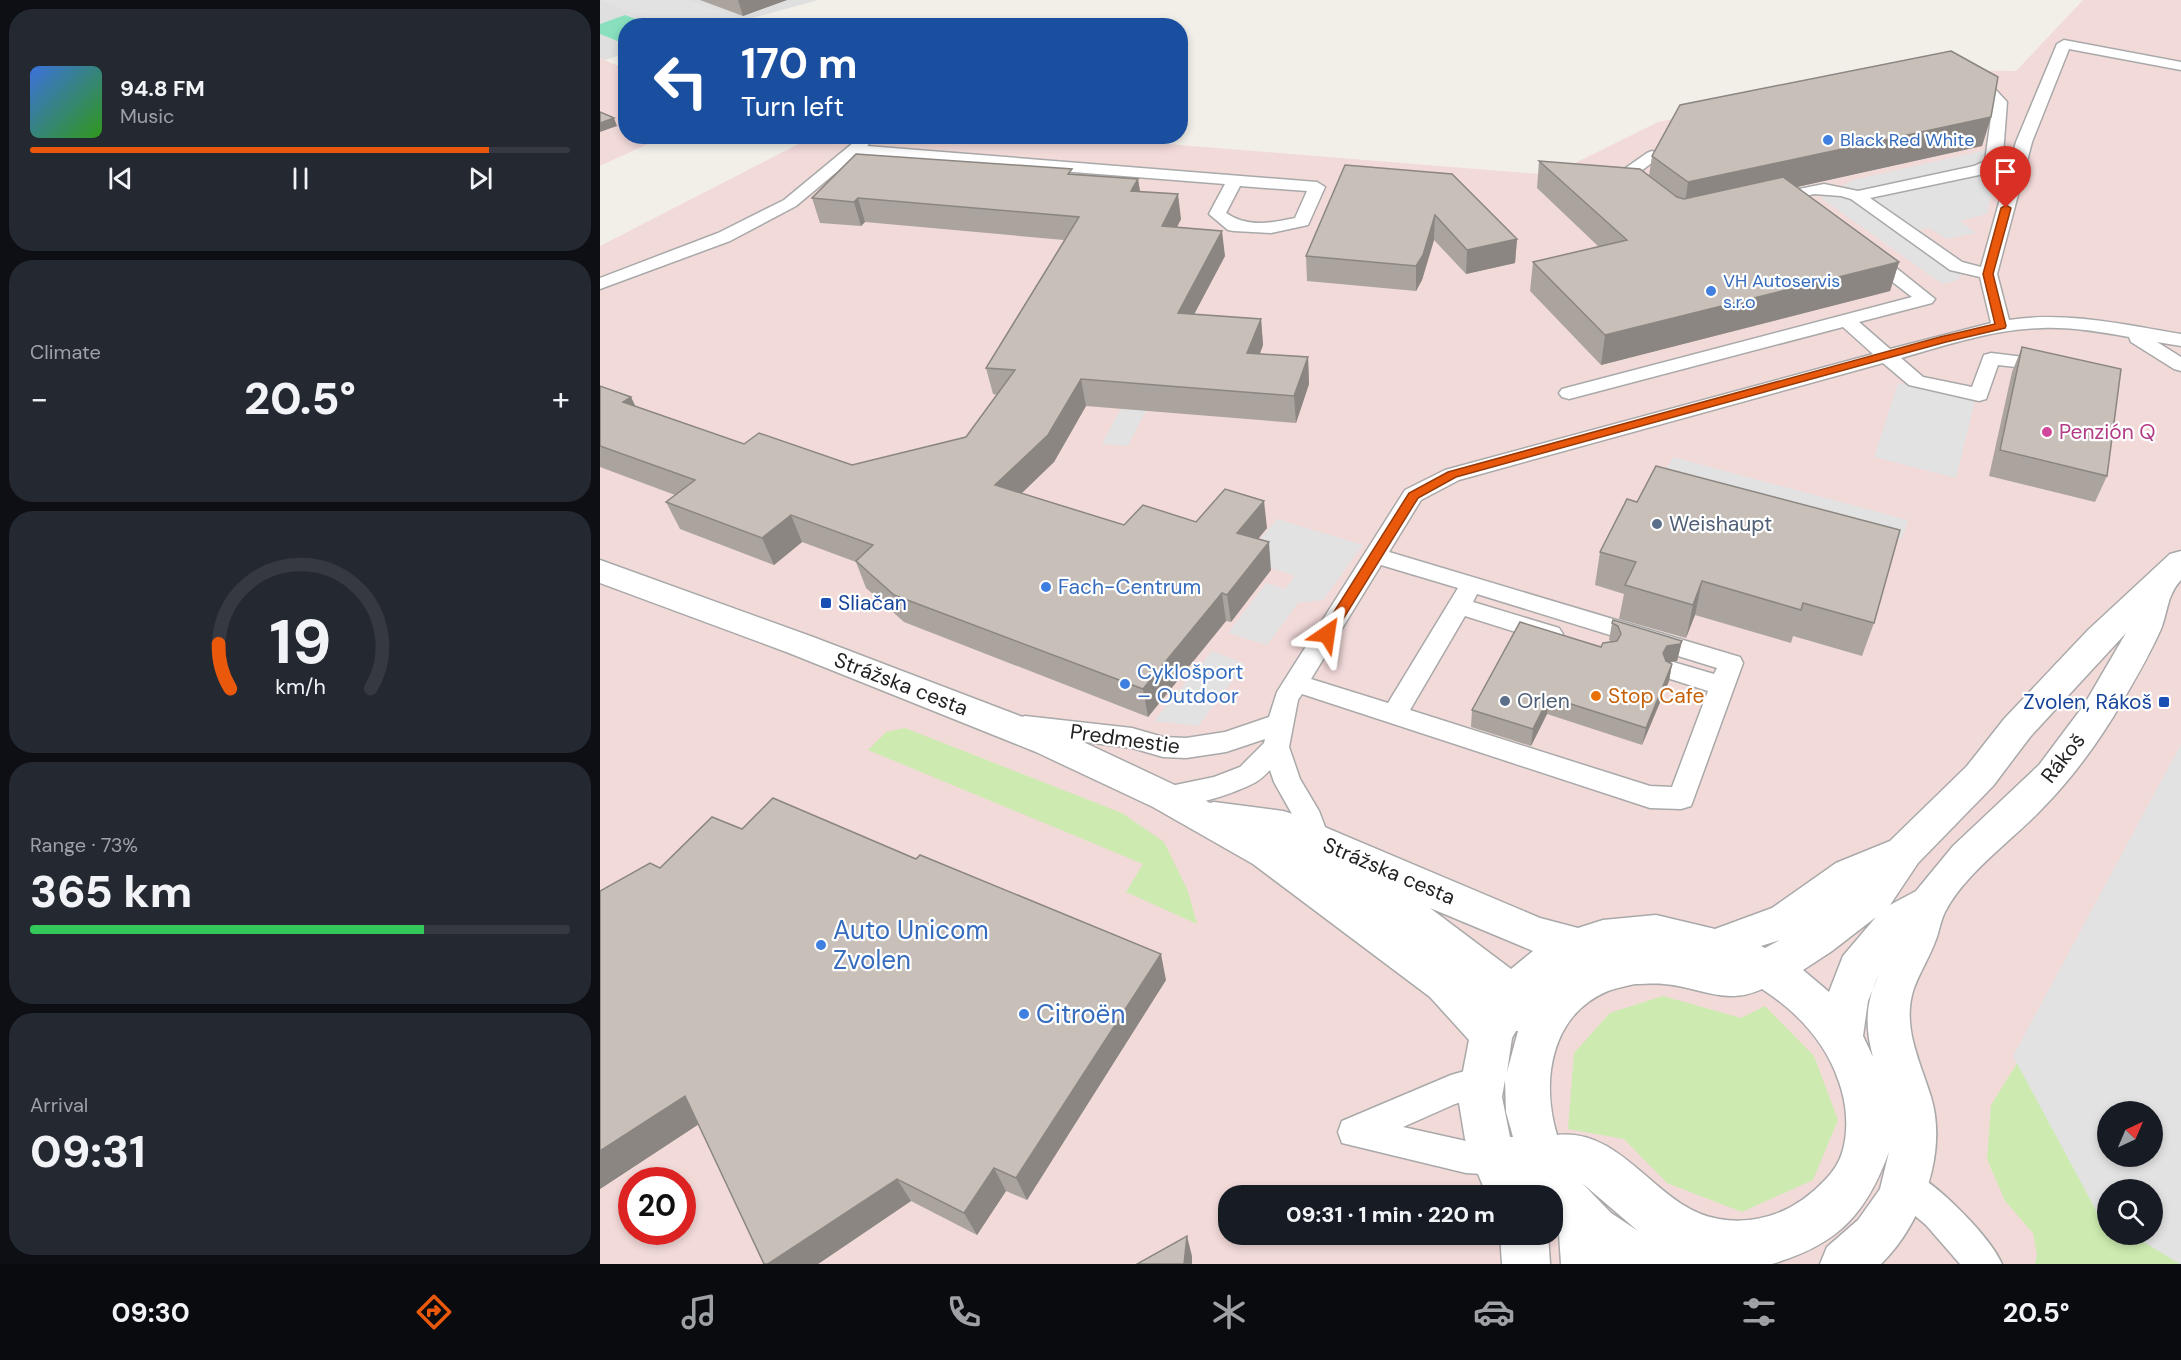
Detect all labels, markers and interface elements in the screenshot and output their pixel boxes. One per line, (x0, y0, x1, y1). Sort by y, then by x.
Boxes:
text: 170 m (741, 36, 858, 91)
icon: left (642, 42, 720, 120)
text: 94.8 FM (120, 74, 205, 103)
text: Turn left (741, 89, 844, 124)
text: Music (120, 103, 175, 129)
place label: Black Red White (1840, 128, 1974, 152)
marker: Black Red White (1821, 133, 1835, 147)
pin (1980, 146, 2031, 208)
icon: arrive (1989, 155, 2022, 188)
icon: previous (104, 162, 137, 195)
icon: pause (284, 162, 317, 195)
icon: next (464, 162, 497, 195)
place label: VH Autoservis s.r.o (1723, 269, 1840, 314)
marker: VH Autoservis s.r.o (1704, 284, 1718, 298)
text: Climate (30, 339, 101, 365)
text: 20.5° (244, 369, 356, 428)
text: − (30, 377, 48, 420)
text: + (552, 377, 570, 420)
place label: Penzión Q (2059, 418, 2156, 446)
marker: Penzión Q (2040, 425, 2054, 439)
place label: Weishaupt (1669, 510, 1772, 538)
marker: Weishaupt (1650, 517, 1664, 531)
place label: Fach-Centrum (1058, 573, 1201, 601)
marker: Fach-Centrum (1039, 580, 1053, 594)
place label: Sliačan (838, 589, 907, 617)
marker: Sliačan (819, 596, 833, 610)
text: 19 (269, 601, 331, 682)
position arrow (1295, 602, 1359, 666)
street label: Strážska cesta (830, 646, 972, 722)
place label: Cyklošport – Outdoor (1137, 658, 1244, 710)
text: km/h (275, 673, 325, 701)
marker: Cyklošport – Outdoor (1118, 677, 1132, 691)
place label: Stop Cafe (1608, 682, 1705, 710)
place label: Orlen (1517, 687, 1570, 715)
place label: Zvolen, Rákoš (2023, 688, 2152, 716)
marker: Stop Cafe (1589, 689, 1603, 703)
marker: Orlen (1498, 694, 1512, 708)
marker: Zvolen, Rákoš (2157, 695, 2171, 709)
street label: Predmestie (1068, 717, 1182, 761)
street label: Rákoš (2035, 727, 2091, 789)
street label: Strážska cesta (1319, 831, 1459, 911)
text: Range · 73% (30, 832, 138, 858)
text: 365 km (30, 862, 192, 921)
place label: Auto Unicom Zvolen (833, 913, 989, 977)
marker: Auto Unicom Zvolen (814, 938, 828, 952)
place label: Citroën (1036, 997, 1125, 1031)
marker: Citroën (1017, 1007, 1031, 1021)
text: Arrival (30, 1092, 88, 1118)
north arrow (2097, 1101, 2163, 1167)
map controls (2097, 1101, 2163, 1245)
text: 09:31 (30, 1122, 146, 1181)
speed limit sign: 20 (618, 1167, 696, 1245)
button: search (2097, 1179, 2163, 1245)
text: 09:31 · 1 min · 220 m (1286, 1200, 1495, 1229)
icon: directions (413, 1291, 455, 1333)
icon: music (678, 1291, 720, 1333)
icon: phone (943, 1291, 985, 1333)
icon: climate (1208, 1291, 1250, 1333)
icon: car (1473, 1291, 1515, 1333)
icon: filters (1738, 1291, 1780, 1333)
text: 09:30 (111, 1295, 190, 1330)
text: 20.5° (2003, 1295, 2069, 1330)

